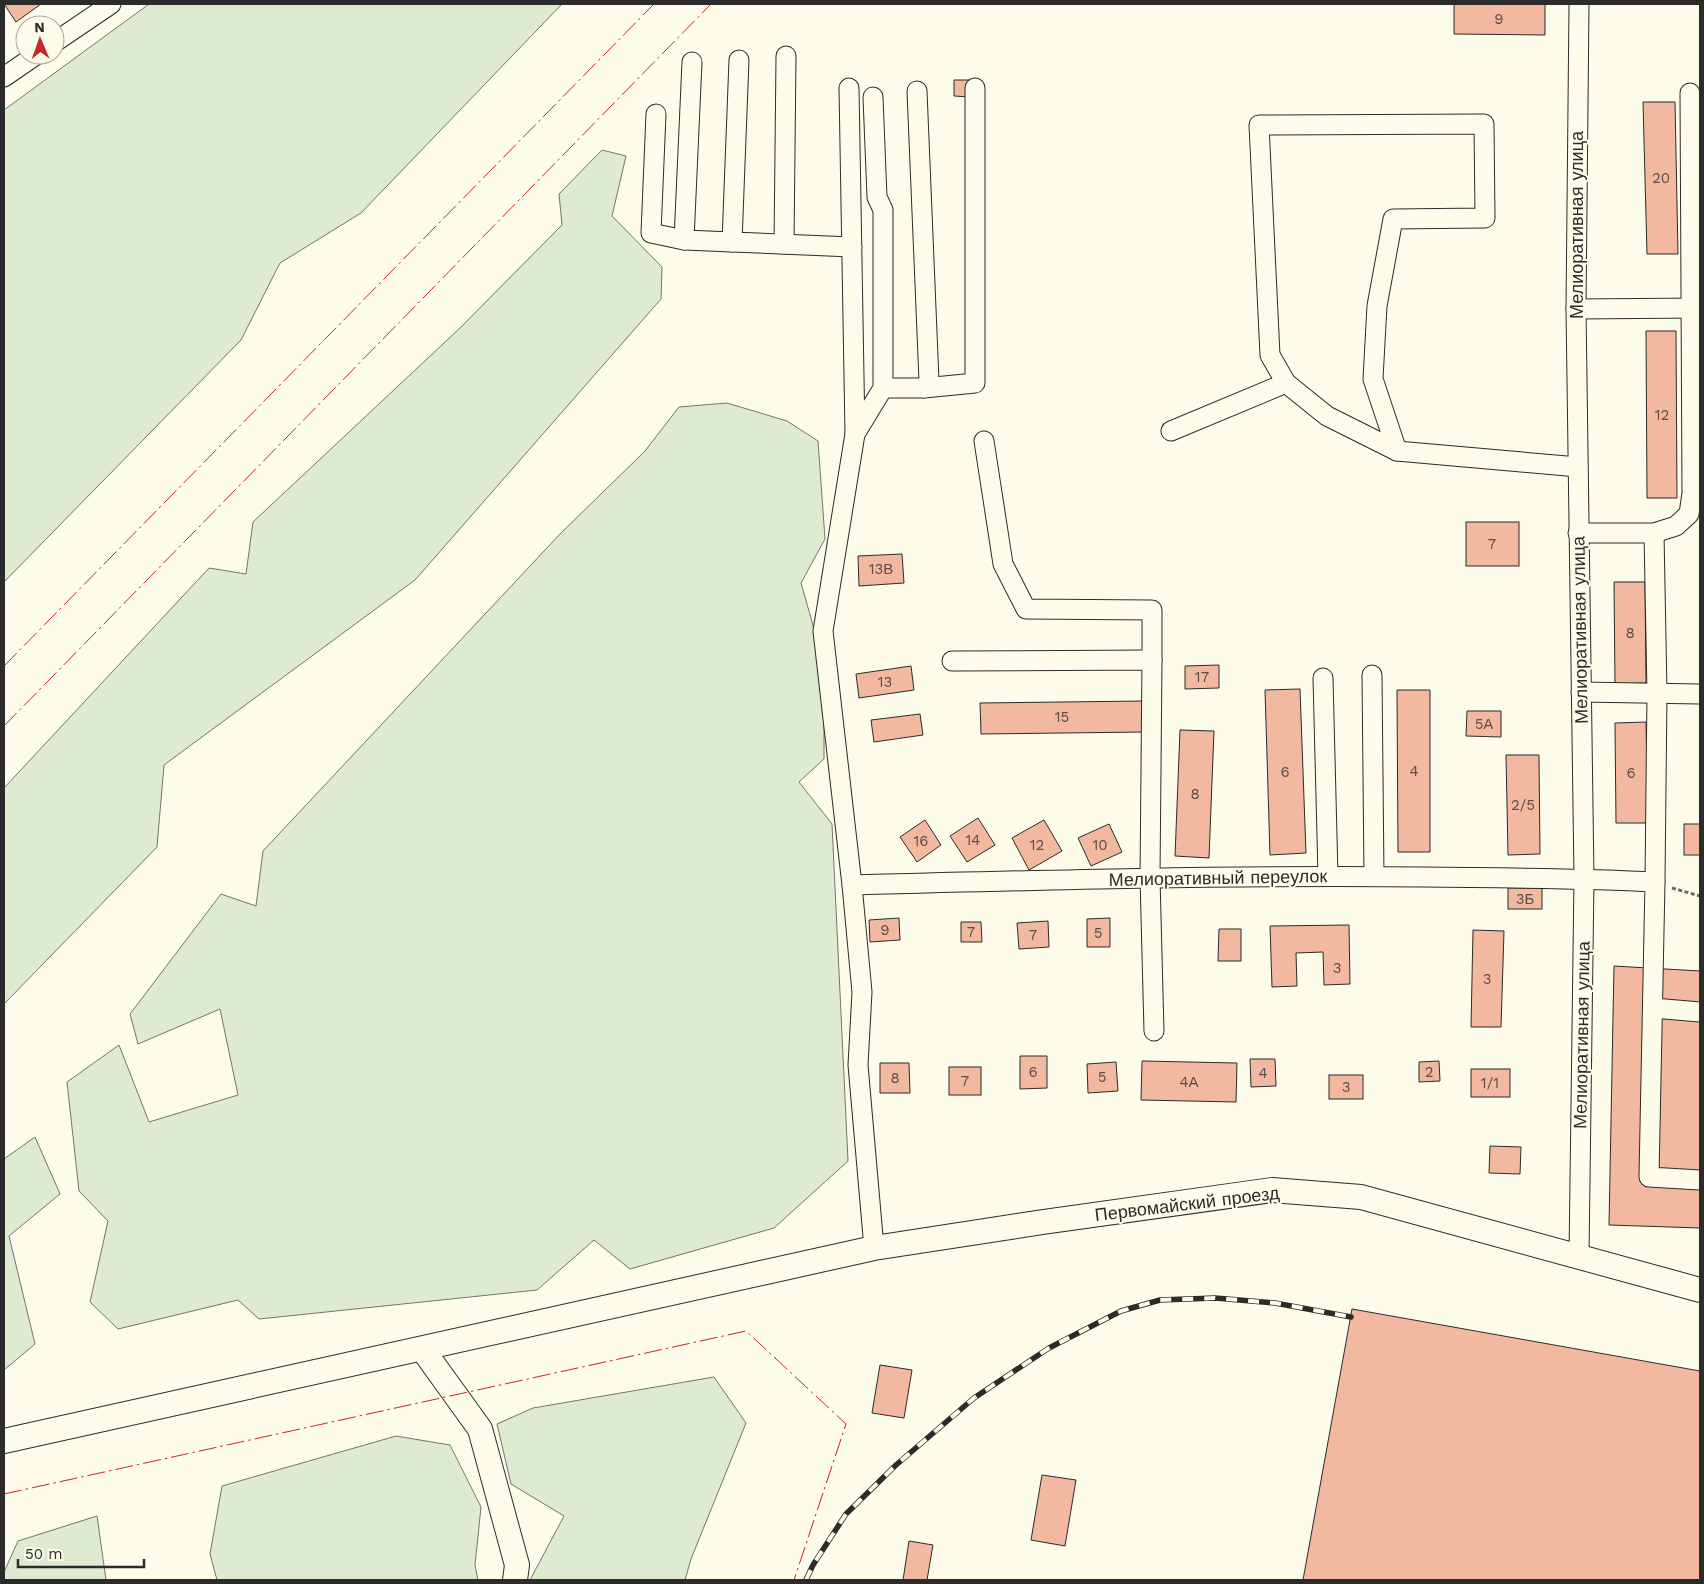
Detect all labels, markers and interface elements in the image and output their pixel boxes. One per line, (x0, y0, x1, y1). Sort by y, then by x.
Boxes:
house number: 9 (1494, 10, 1504, 28)
north arrow (15, 15, 65, 65)
text: N (34, 19, 45, 35)
street label: Мелиоративная улица (1566, 130, 1587, 319)
house number: 20 (1652, 169, 1670, 187)
house number: 12 (1655, 406, 1669, 424)
house number: 7 (1488, 535, 1496, 553)
street label: Мелиоративная улица (1567, 535, 1592, 724)
house number: 13В (869, 560, 893, 578)
house number: 8 (1625, 624, 1635, 642)
house number: 17 (1195, 668, 1209, 686)
house number: 13 (878, 673, 892, 691)
house number: 15 (1055, 708, 1069, 726)
house number: 5А (1475, 715, 1493, 733)
house number: 4 (1409, 762, 1419, 780)
house number: 6 (1280, 763, 1290, 781)
house number: 6 (1626, 764, 1636, 782)
house number: 8 (1190, 785, 1200, 803)
house number: 2/5 (1511, 796, 1535, 814)
house number: 14 (965, 831, 981, 849)
house number: 16 (914, 832, 928, 850)
house number: 12 (1030, 836, 1044, 854)
house number: 10 (1092, 836, 1108, 854)
street label: Мелиоративный переулок (1109, 865, 1328, 890)
house number: 3Б (1516, 890, 1534, 908)
house number: 9 (880, 921, 890, 939)
house number: 7 (967, 923, 975, 941)
house number: 5 (1094, 924, 1102, 942)
house number: 7 (1029, 926, 1037, 944)
street label: Мелиоративная улица (1569, 940, 1594, 1129)
house number: 3 (1333, 959, 1341, 977)
house number: 3 (1483, 970, 1491, 988)
house number: 6 (1028, 1063, 1038, 1081)
house number: 2 (1425, 1063, 1433, 1081)
house number: 4 (1258, 1064, 1268, 1082)
house number: 5 (1098, 1068, 1106, 1086)
house number: 8 (890, 1069, 900, 1087)
house number: 7 (961, 1072, 969, 1090)
house number: 4А (1179, 1073, 1199, 1091)
house number: 1/1 (1481, 1074, 1499, 1092)
house number: 3 (1342, 1078, 1350, 1096)
street label: Первомайский проезд (1094, 1182, 1281, 1225)
scale bar (18, 1536, 144, 1568)
text: 50 m (25, 1545, 62, 1563)

